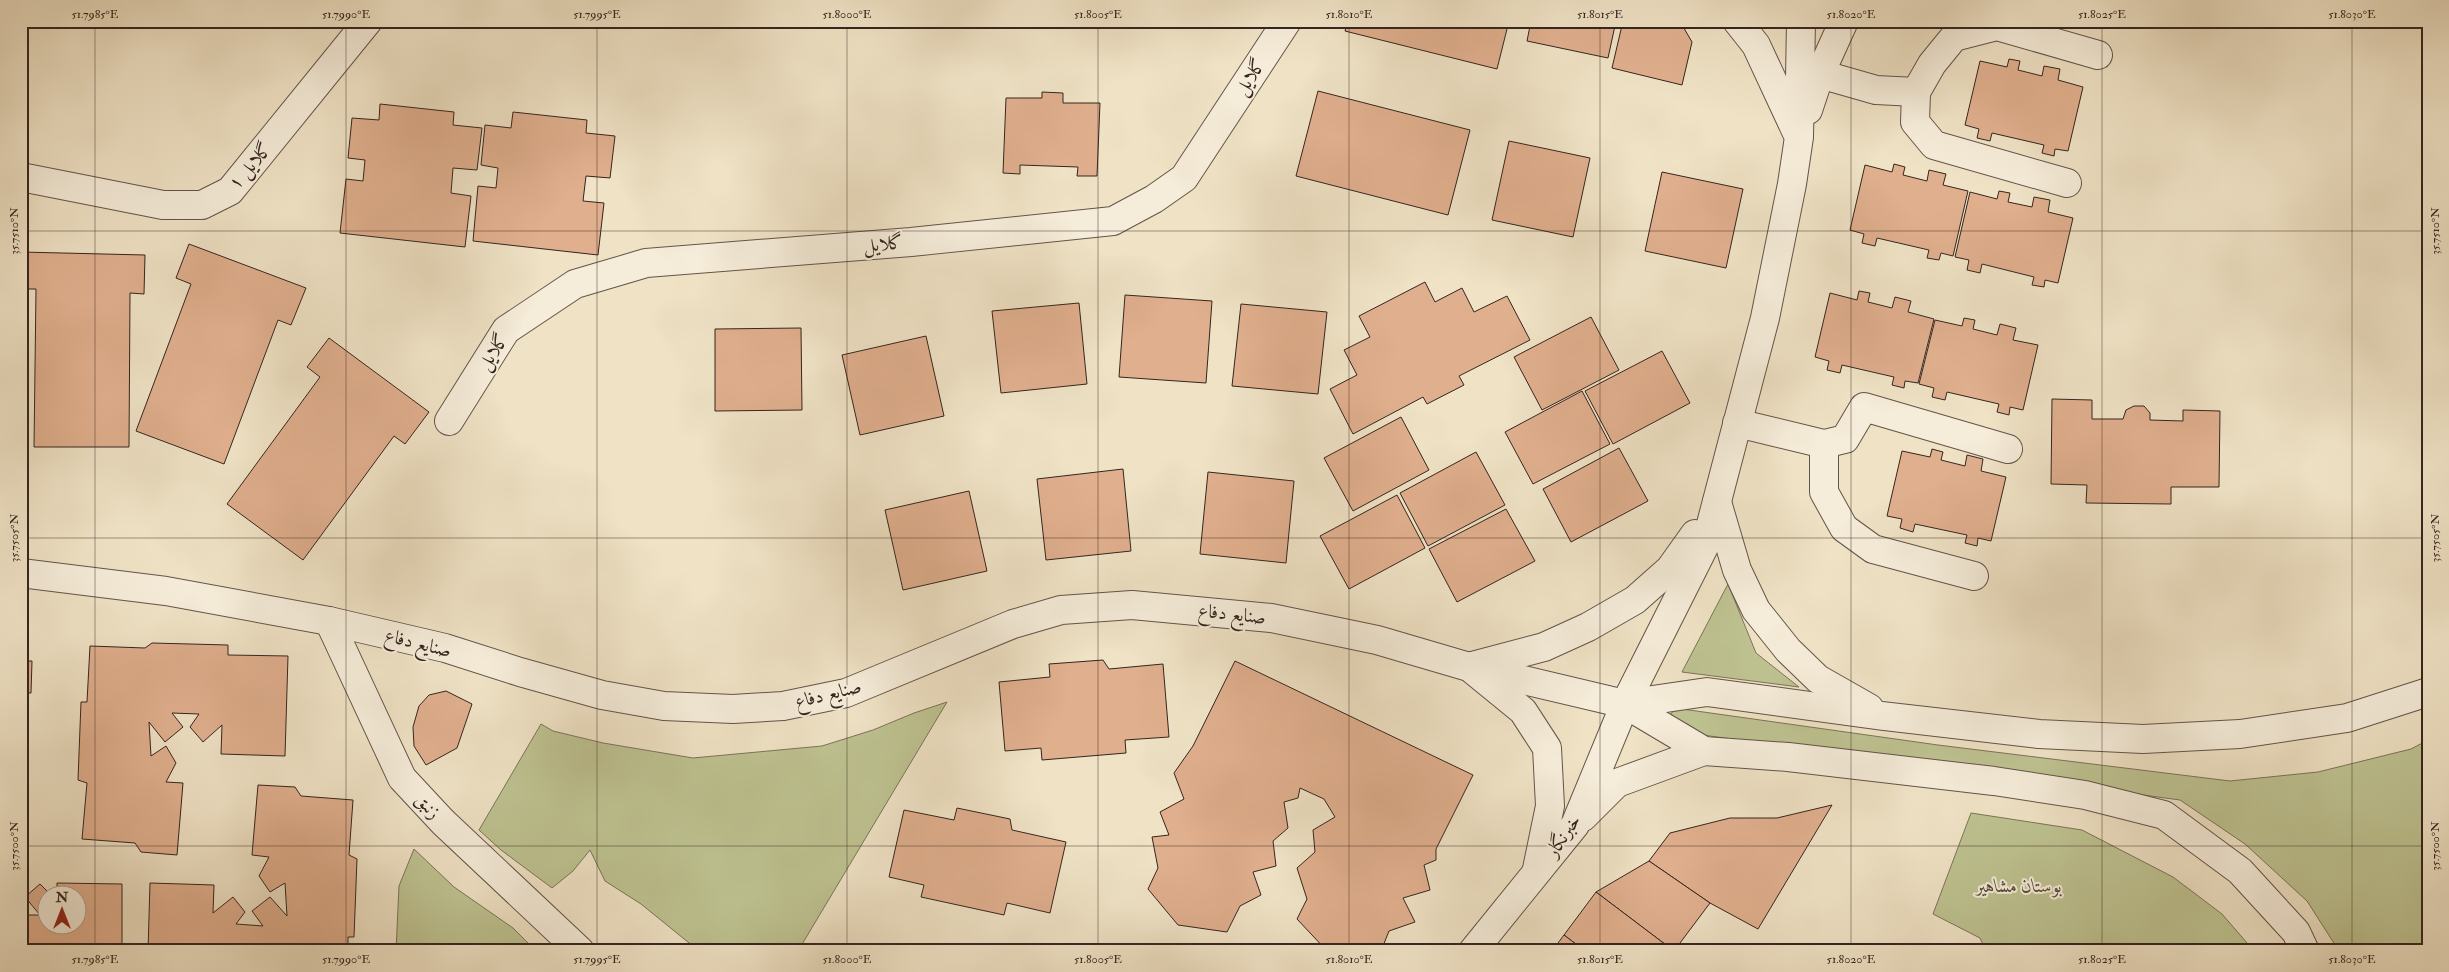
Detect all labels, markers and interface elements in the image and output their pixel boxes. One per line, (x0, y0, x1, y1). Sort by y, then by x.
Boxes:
text: 51.7985°E (72, 7, 119, 22)
text: 51.7990°E (322, 7, 370, 22)
text: 51.7995°E (573, 7, 621, 22)
text: 51.8000°E (823, 7, 872, 22)
text: 51.8005°E (1074, 7, 1122, 22)
text: 51.8010°E (1326, 7, 1373, 22)
text: 51.8015°E (1577, 7, 1623, 22)
text: 51.8020°E (1827, 7, 1876, 22)
text: 51.8025°E (2078, 7, 2126, 22)
text: 51.8030°E (2328, 7, 2376, 22)
street label: گلایل (1229, 54, 1272, 101)
street label: گلایل ۱ (223, 138, 278, 195)
text: 35.7510°N (7, 207, 22, 255)
text: 35.7510°N (2428, 207, 2443, 255)
street label: گلایل (862, 230, 904, 259)
street label: گلایل (472, 329, 515, 376)
text: 35.7505°N (7, 513, 22, 562)
text: 35.7505°N (2428, 513, 2443, 562)
street label: صنایع دفاع (1196, 599, 1267, 634)
street label: صنایع دفاع (381, 623, 454, 668)
street label: صنایع دفاع (792, 674, 865, 719)
street label: زنبق (410, 788, 446, 824)
street label: خبرنگار (1538, 809, 1586, 864)
text: 35.7500°N (7, 821, 22, 871)
text: 35.7500°N (2428, 821, 2443, 871)
park label: بوستان مشاهیر (1974, 874, 2063, 898)
north arrow (38, 884, 88, 934)
text: N (55, 889, 69, 906)
text: 51.7985°E (72, 952, 119, 967)
text: 51.7990°E (322, 952, 370, 967)
text: 51.7995°E (573, 952, 621, 967)
text: 51.8000°E (823, 952, 872, 967)
text: 51.8005°E (1074, 952, 1122, 967)
text: 51.8010°E (1326, 952, 1373, 967)
text: 51.8015°E (1577, 952, 1623, 967)
text: 51.8020°E (1827, 952, 1876, 967)
text: 51.8025°E (2078, 952, 2126, 967)
text: 51.8030°E (2328, 952, 2376, 967)

